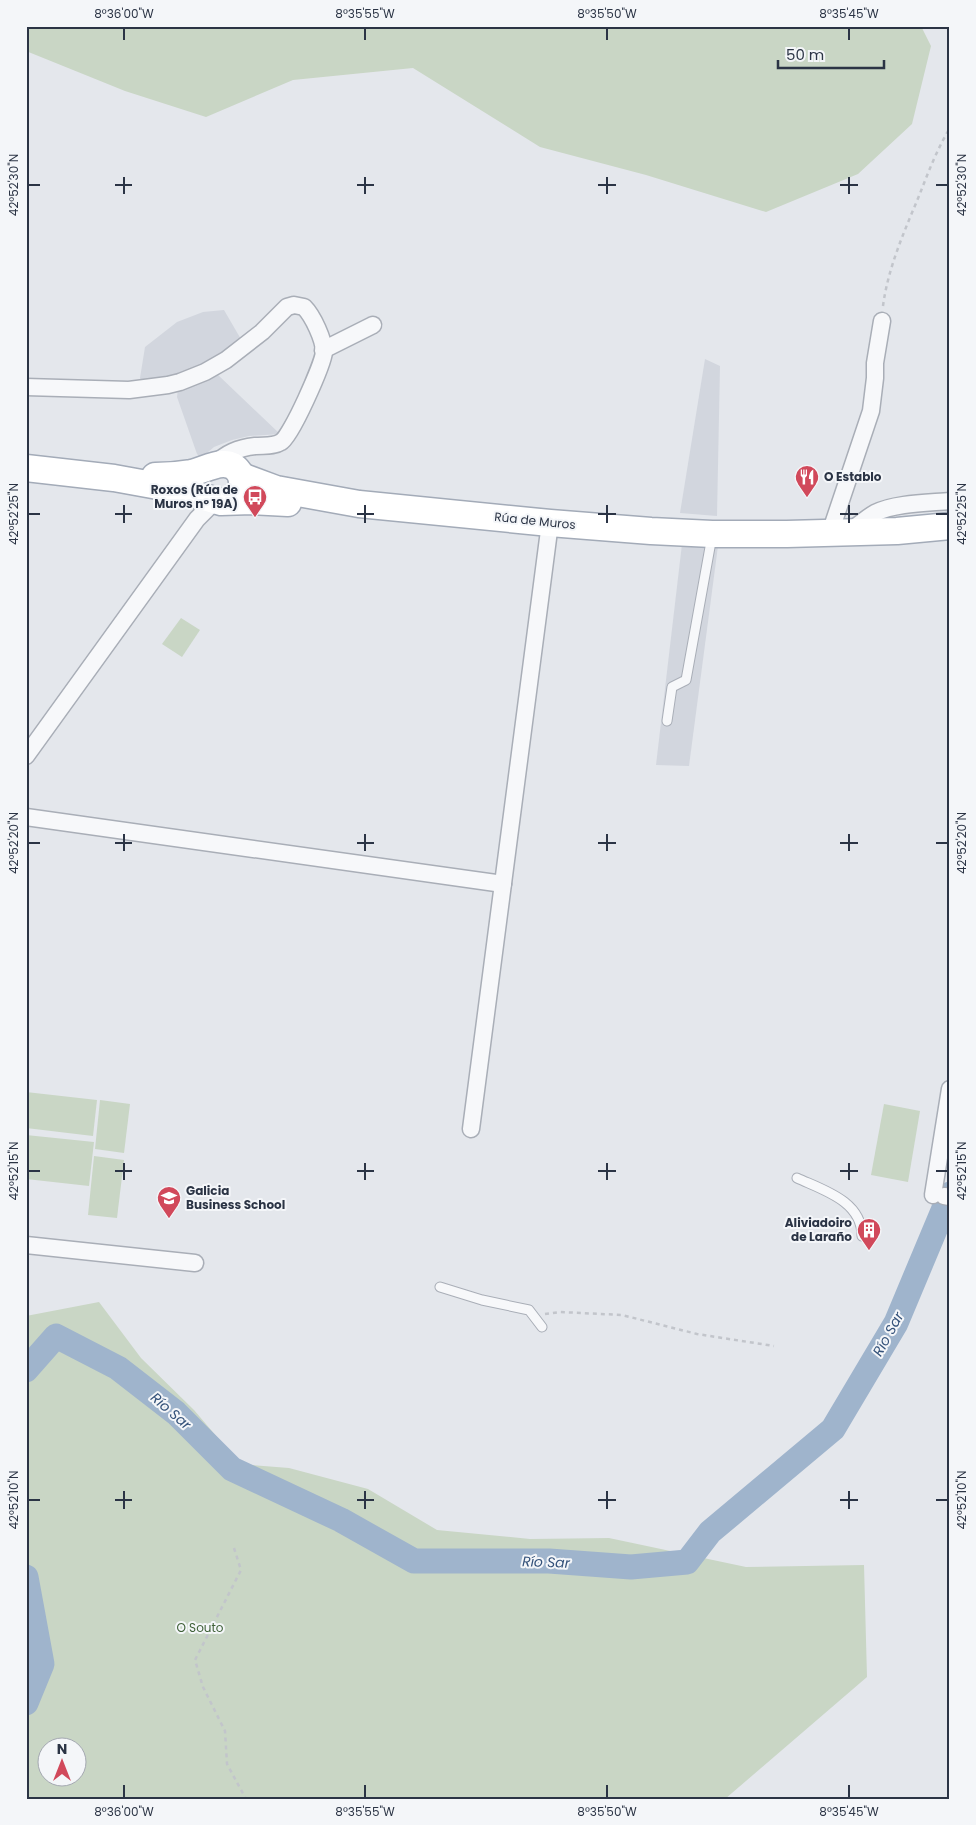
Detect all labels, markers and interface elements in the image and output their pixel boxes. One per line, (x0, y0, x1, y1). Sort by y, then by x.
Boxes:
text: 8°36'00"W (94, 5, 154, 22)
text: 8°35'55"W (335, 5, 395, 22)
text: 8°35'50"W (577, 5, 637, 22)
text: 8°35'45"W (819, 5, 879, 22)
scale bar (778, 38, 885, 70)
text: 50 m (786, 44, 824, 65)
text: 42°52'30"N (5, 154, 22, 216)
text: 42°52'30"N (953, 154, 970, 216)
restaurant icon: O Establo (794, 464, 820, 498)
place label: O Establo (824, 468, 882, 485)
place label: Roxos (Rúa de Muros n° 19A) (151, 481, 239, 512)
text: 42°52'25"N (5, 483, 22, 545)
text: 42°52'25"N (953, 483, 970, 545)
bus stop icon: Roxos (Rúa de Muros n° 19A) (242, 484, 268, 518)
street label: Rúa de Muros (494, 508, 576, 533)
text: 42°52'20"N (5, 812, 22, 874)
text: 42°52'20"N (953, 812, 970, 874)
text: 42°52'15"N (5, 1141, 22, 1201)
text: 42°52'15"N (953, 1141, 970, 1201)
place label: Galicia Business School (186, 1182, 285, 1213)
school or university icon: Galicia Business School (156, 1185, 182, 1219)
place label: Aliviadoiro de Laraño (785, 1214, 852, 1245)
building icon: Aliviadoiro de Laraño (856, 1217, 882, 1251)
water label: Río Sar (868, 1308, 909, 1360)
water label: Río Sar (146, 1388, 196, 1435)
text: 42°52'10"N (5, 1470, 22, 1530)
text: 42°52'10"N (953, 1470, 970, 1530)
water label: Río Sar (522, 1551, 571, 1573)
park label: O Souto (176, 1619, 224, 1636)
north arrow (38, 1738, 88, 1788)
text: N (57, 1739, 67, 1759)
text: 8°36'00"W (94, 1803, 154, 1820)
text: 8°35'55"W (335, 1803, 395, 1820)
text: 8°35'50"W (577, 1803, 637, 1820)
text: 8°35'45"W (819, 1803, 879, 1820)

